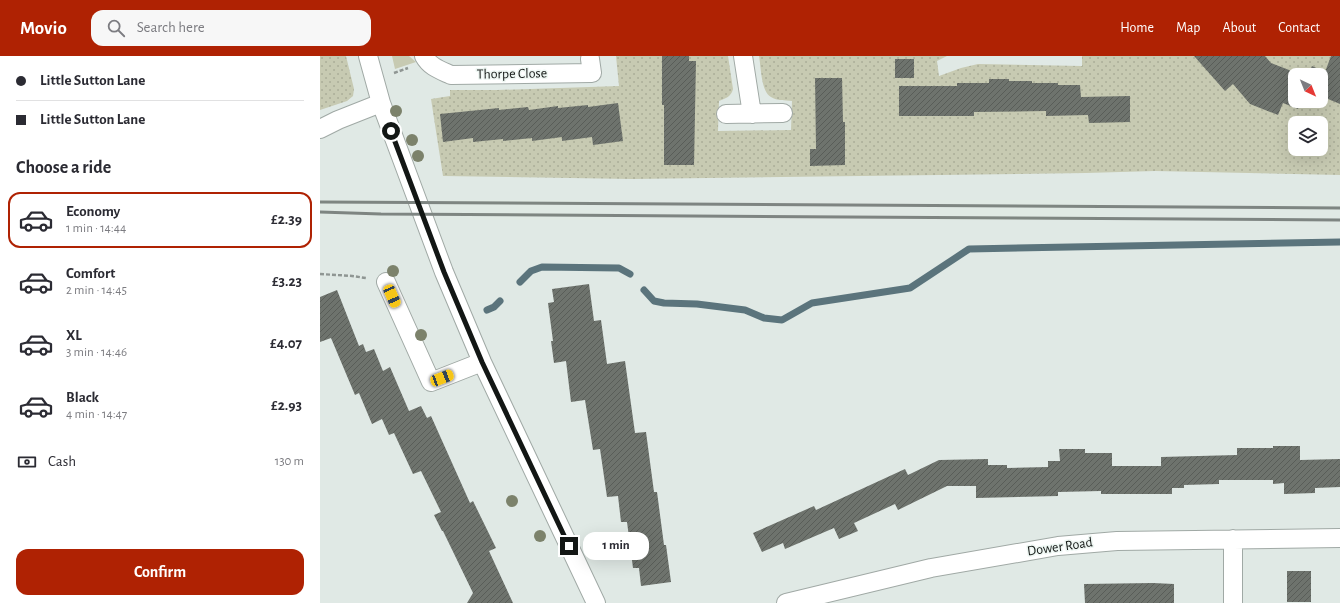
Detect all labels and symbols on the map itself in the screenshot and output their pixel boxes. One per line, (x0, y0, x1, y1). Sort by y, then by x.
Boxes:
street label: Thorpe Close (477, 66, 547, 82)
north arrow (1288, 68, 1328, 108)
route start (382, 122, 400, 140)
car (382, 283, 402, 309)
car (429, 368, 455, 388)
callout: 1 min (583, 532, 649, 560)
street label: Dower Road (1026, 535, 1094, 559)
route end (560, 537, 578, 555)

